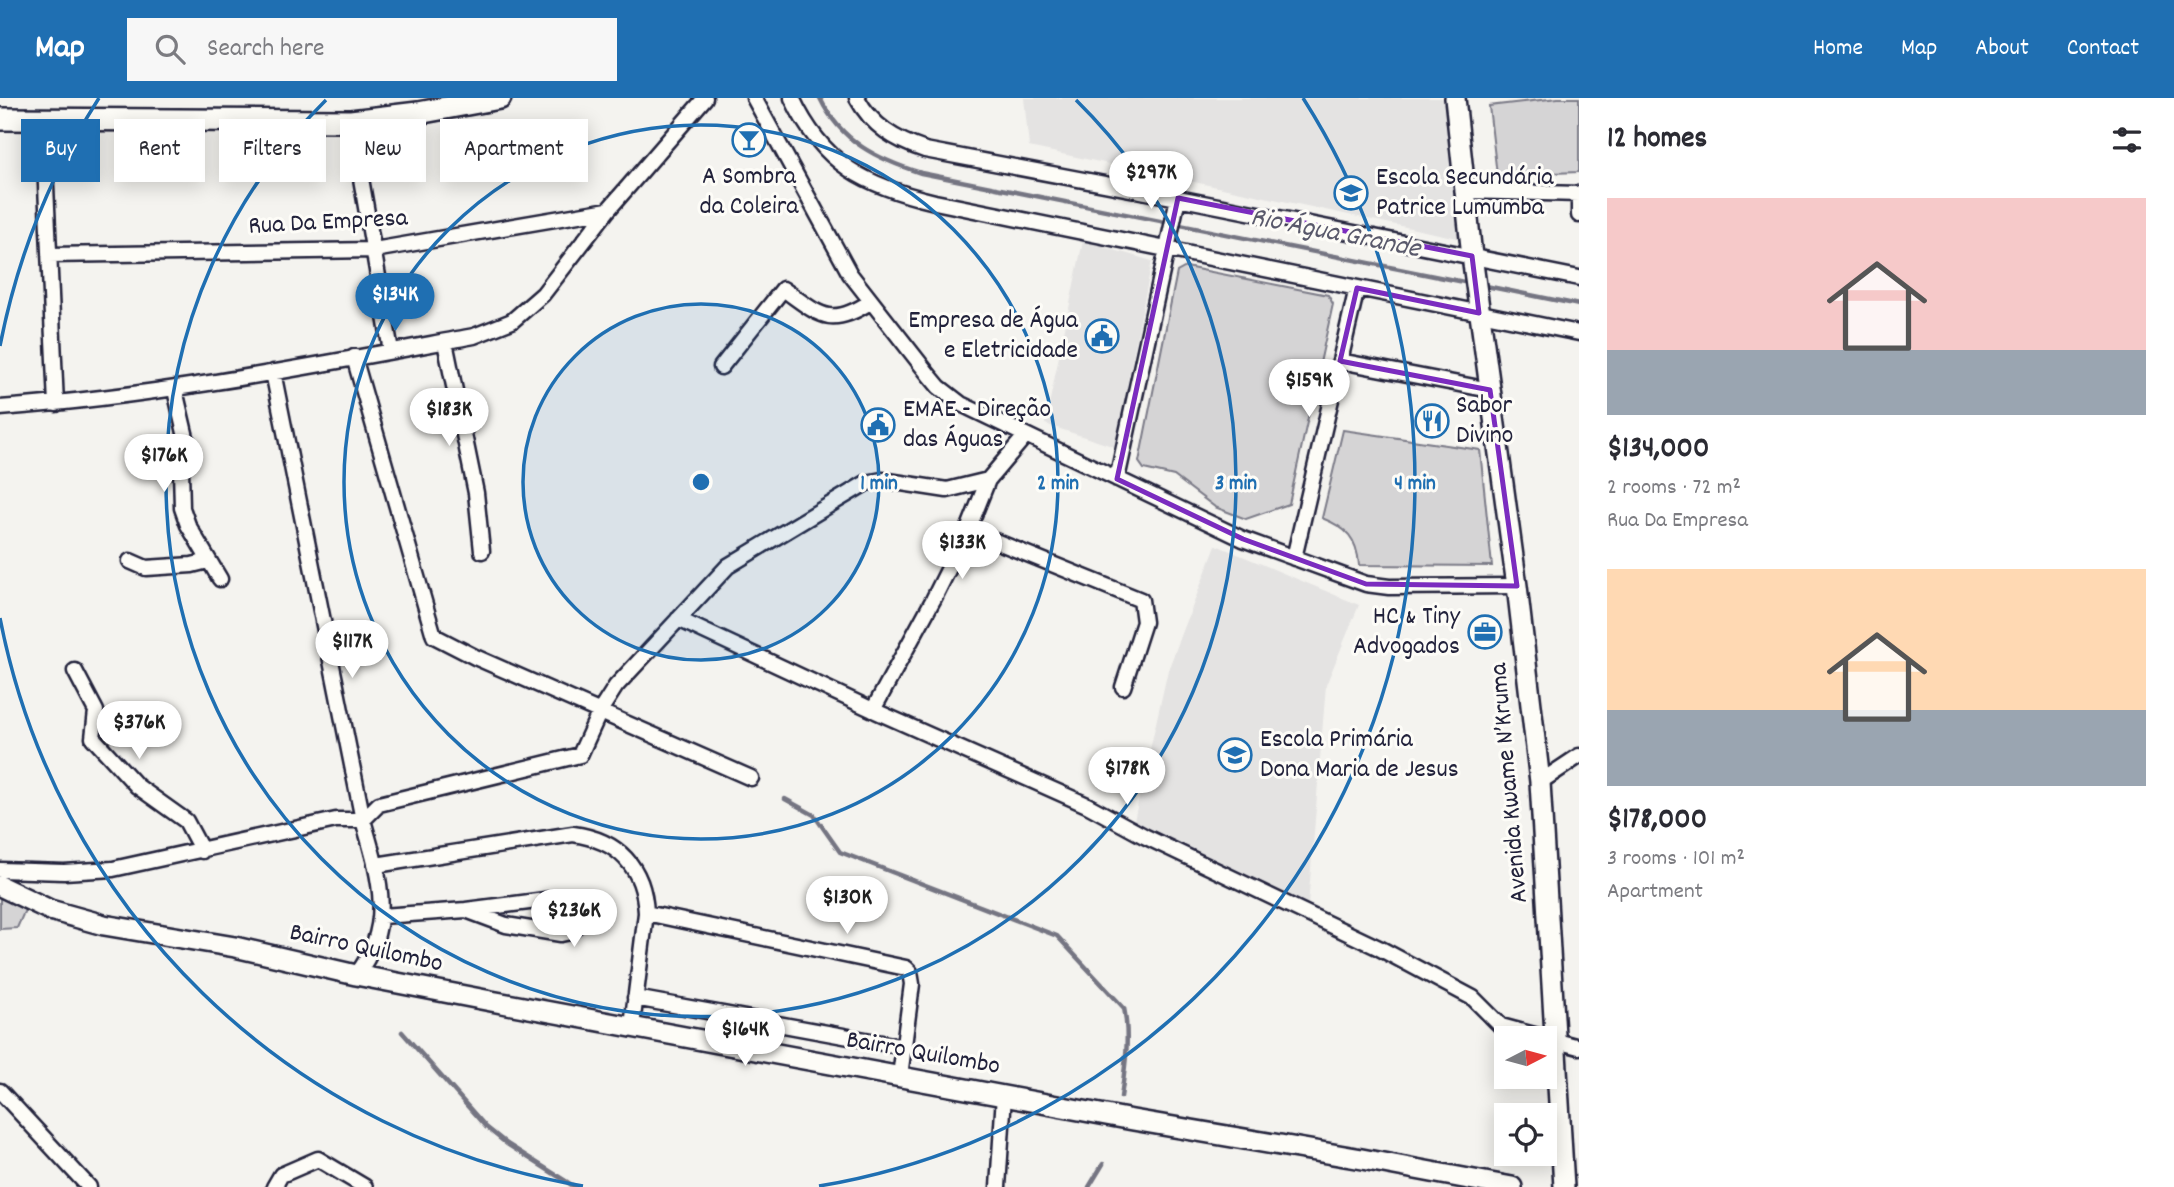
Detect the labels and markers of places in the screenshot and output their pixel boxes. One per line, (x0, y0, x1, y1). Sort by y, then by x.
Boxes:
bar icon: A Sombra da Coleira (730, 121, 768, 159)
pin: $297K (1102, 152, 1200, 211)
place label: A Sombra da Coleira (700, 159, 799, 226)
place label: Escola Secundária Patrice Lumumba (1376, 160, 1554, 227)
school or university icon: Escola Secundária Patrice Lumumba (1332, 174, 1370, 212)
pin: $134K (346, 274, 444, 333)
place label: Empresa de Água e Eletricidade (908, 303, 1079, 370)
public building icon: Empresa de Água e Eletricidade (1083, 317, 1121, 355)
pin: $159K (1260, 360, 1358, 419)
pin: $183K (400, 388, 498, 448)
place label: Sabor Divino (1456, 388, 1513, 455)
place label: EMAE - Direção das Águas (903, 392, 1051, 459)
restaurant icon: Sabor Divino (1413, 402, 1451, 440)
public building icon: EMAE - Direção das Águas (859, 406, 897, 444)
pin: $176K (115, 434, 213, 494)
centre of rings (689, 470, 713, 494)
pin: $133K (913, 522, 1011, 581)
place label: HC & Tiny Advogados (1353, 599, 1460, 666)
office icon: HC & Tiny Advogados (1466, 613, 1504, 651)
pin: $117K (303, 620, 401, 680)
pin: $376K (90, 702, 188, 761)
place label: Escola Primária Dona Maria de Jesus (1260, 722, 1459, 789)
school or university icon: Escola Primária Dona Maria de Jesus (1216, 736, 1254, 774)
pin: $178K (1078, 748, 1176, 807)
pin: $130K (798, 876, 896, 936)
pin: $236K (525, 890, 623, 949)
pin: $164K (696, 1009, 794, 1068)

